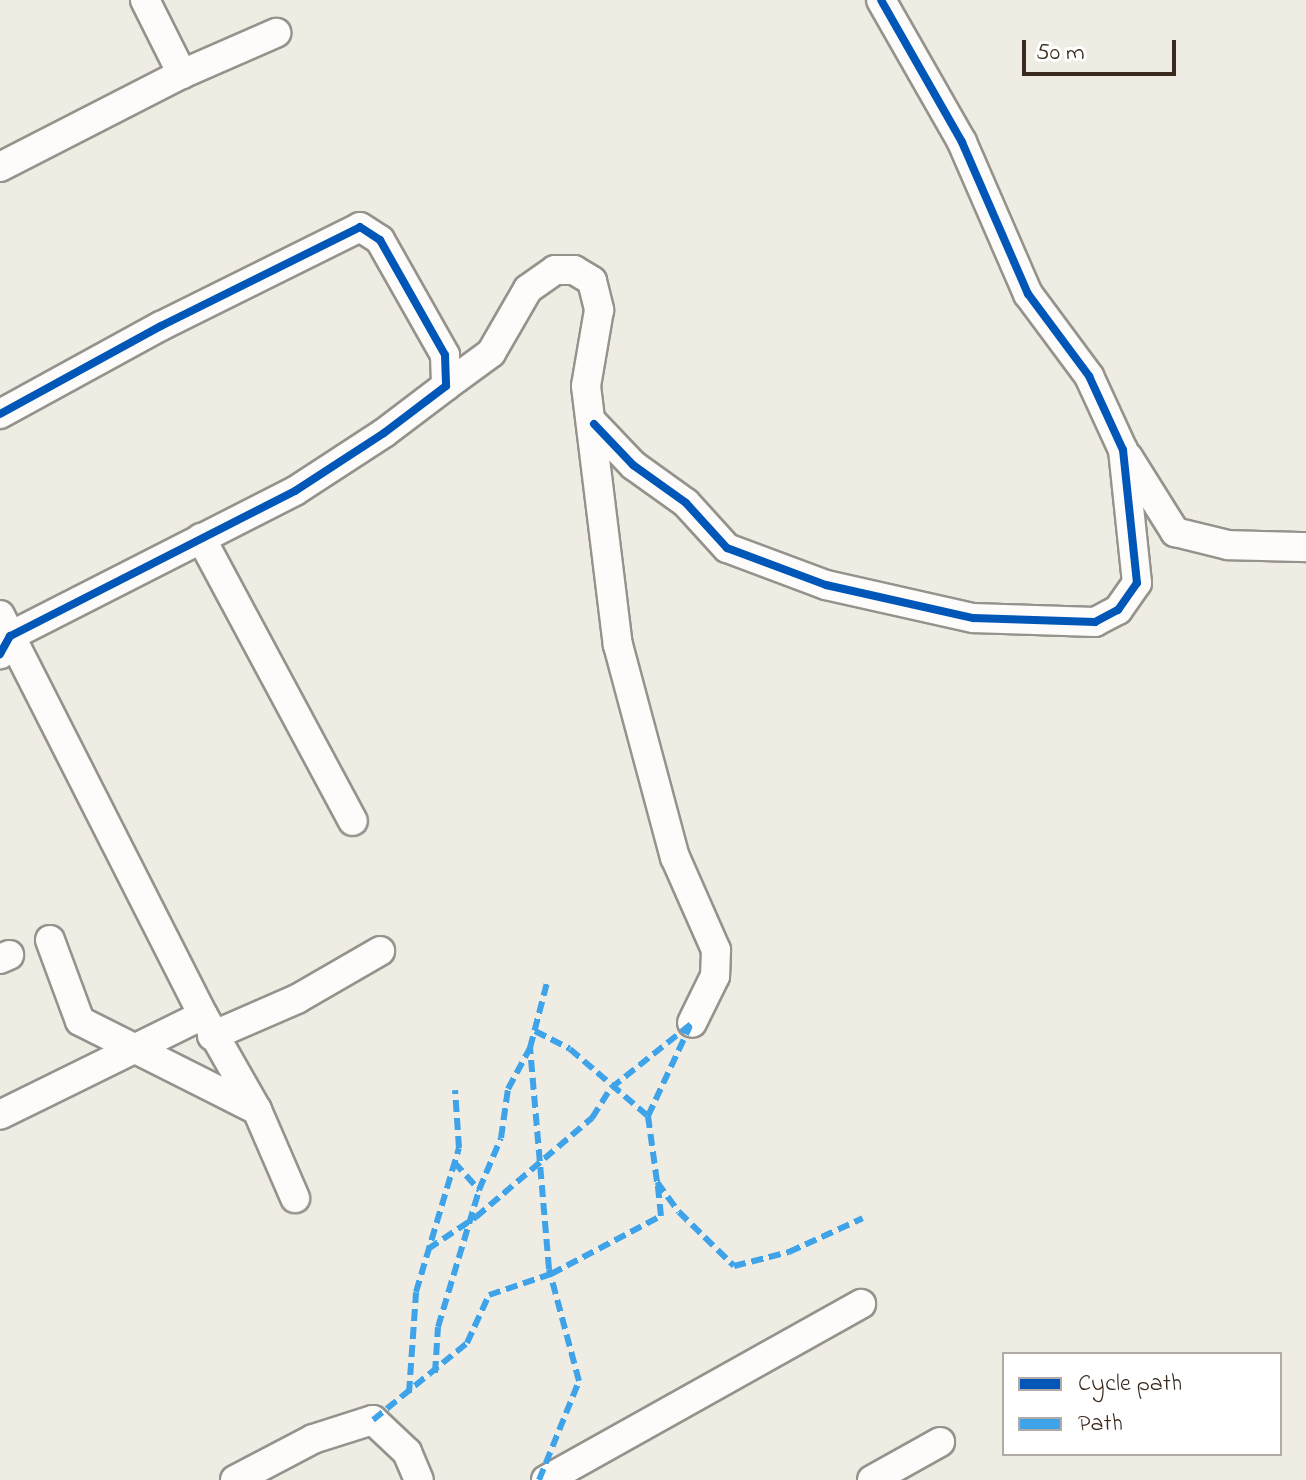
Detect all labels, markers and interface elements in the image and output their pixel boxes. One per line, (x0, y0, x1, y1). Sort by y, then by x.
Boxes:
scale bar (1026, 24, 1180, 74)
text: 50 m (1036, 36, 1085, 71)
legend (1002, 1352, 1282, 1456)
text: Cycle path (1078, 1367, 1182, 1402)
text: Path (1078, 1407, 1123, 1442)

